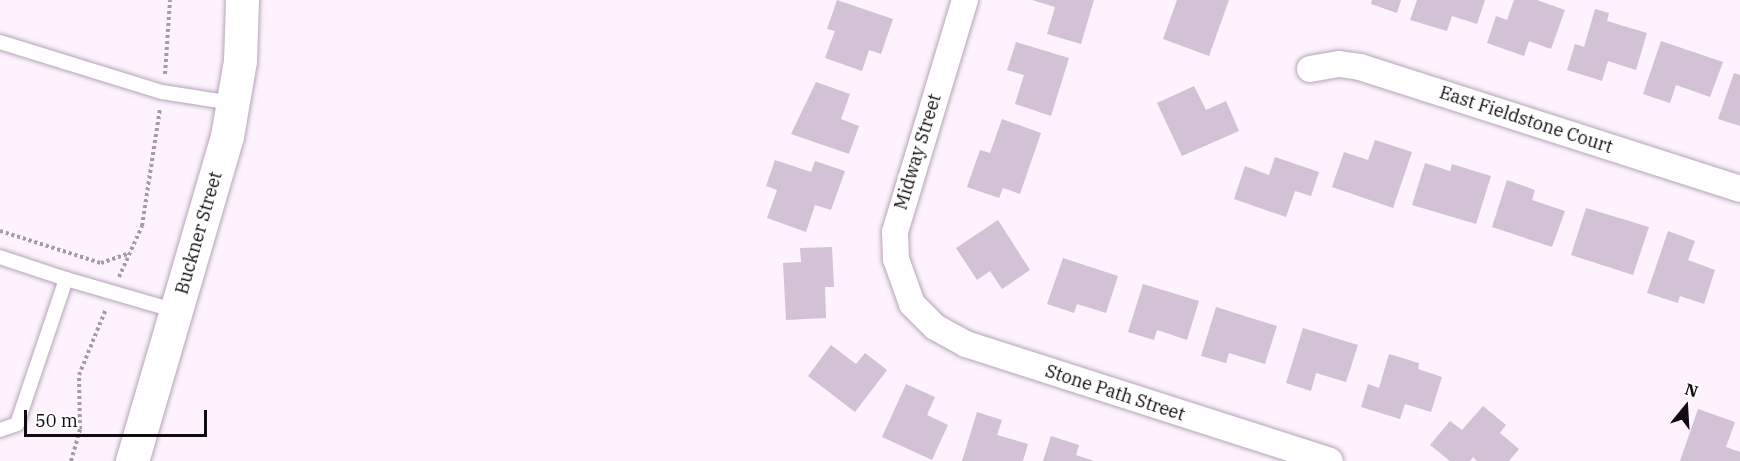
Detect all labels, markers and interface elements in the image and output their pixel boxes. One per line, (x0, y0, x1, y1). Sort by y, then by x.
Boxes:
street label: East Fieldstone Court (1437, 82, 1615, 158)
street label: Midway Street (890, 91, 946, 213)
street label: Buckner Street (171, 169, 227, 297)
street label: Stone Path Street (1043, 360, 1187, 426)
north arrow (1656, 377, 1716, 437)
text: N (1682, 378, 1701, 401)
scale bar (27, 398, 210, 436)
text: 50 m (35, 409, 78, 432)

